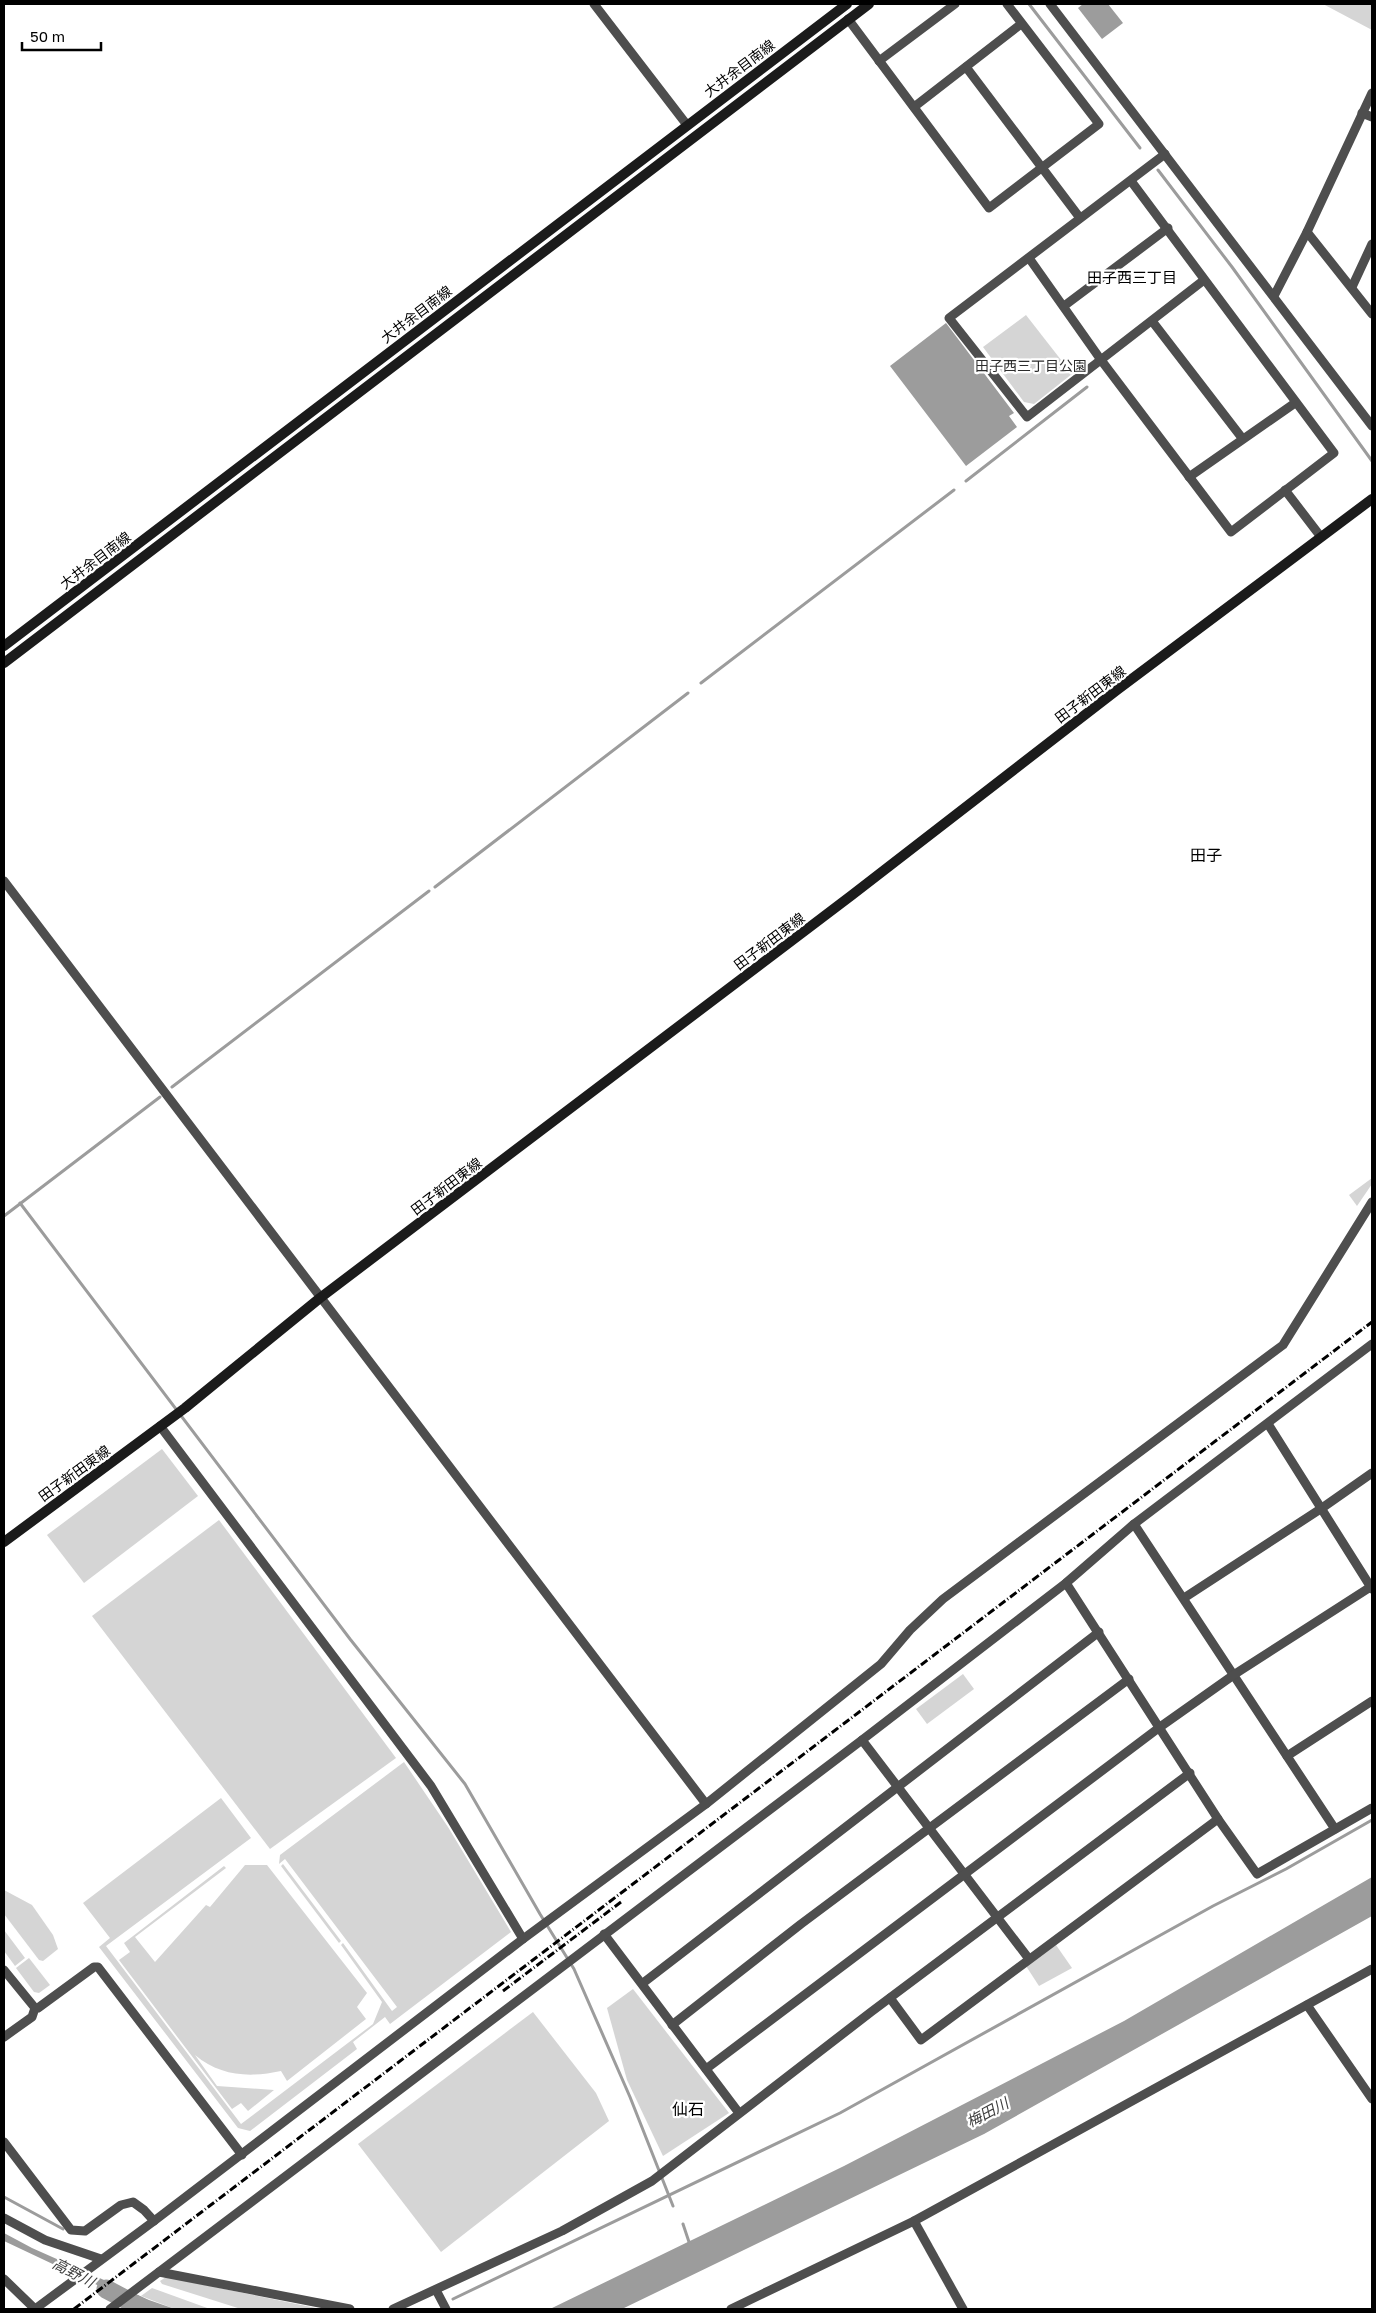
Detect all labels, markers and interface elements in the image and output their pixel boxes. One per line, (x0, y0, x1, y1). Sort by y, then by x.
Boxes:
scale bar (22, 20, 101, 52)
text: 50 m (30, 27, 65, 45)
street label: 大井余目南線 (700, 36, 778, 100)
district label: 田子西三丁目 (1087, 268, 1177, 286)
street label: 大井余目南線 (377, 282, 455, 346)
park label: 田子西三丁目公園 (975, 357, 1087, 374)
street label: 大井余目南線 (56, 528, 134, 592)
street label: 田子新田東線 (1051, 662, 1129, 726)
district label: 田子 (1190, 845, 1222, 865)
street label: 田子新田東線 (730, 909, 808, 973)
street label: 田子新田東線 (407, 1154, 485, 1218)
street label: 田子新田東線 (35, 1441, 113, 1505)
water label: 梅田川 (963, 2093, 1013, 2131)
district label: 仙石 (672, 2099, 704, 2119)
water label: 高野川 (50, 2253, 100, 2291)

